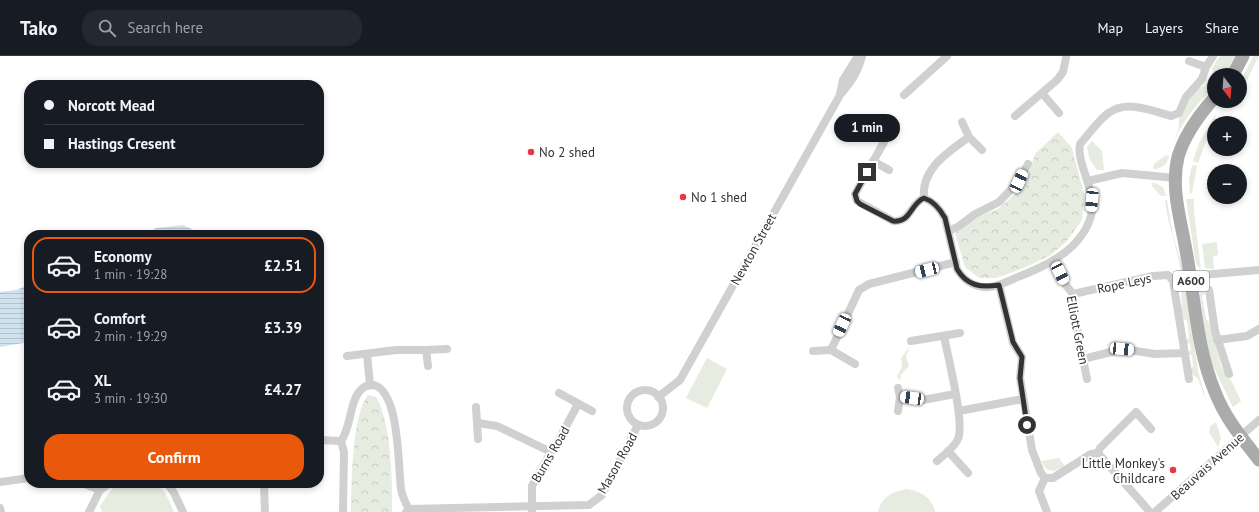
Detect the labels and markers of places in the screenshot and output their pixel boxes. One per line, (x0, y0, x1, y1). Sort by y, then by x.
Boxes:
place label: No 2 shed (539, 144, 595, 161)
marker: No 2 shed (526, 147, 536, 157)
place label: No 1 shed (691, 189, 747, 206)
marker: No 1 shed (678, 192, 688, 202)
place label: Little Monkey's Childcare (1082, 455, 1165, 487)
marker: Little Monkey's Childcare (1168, 465, 1178, 475)

